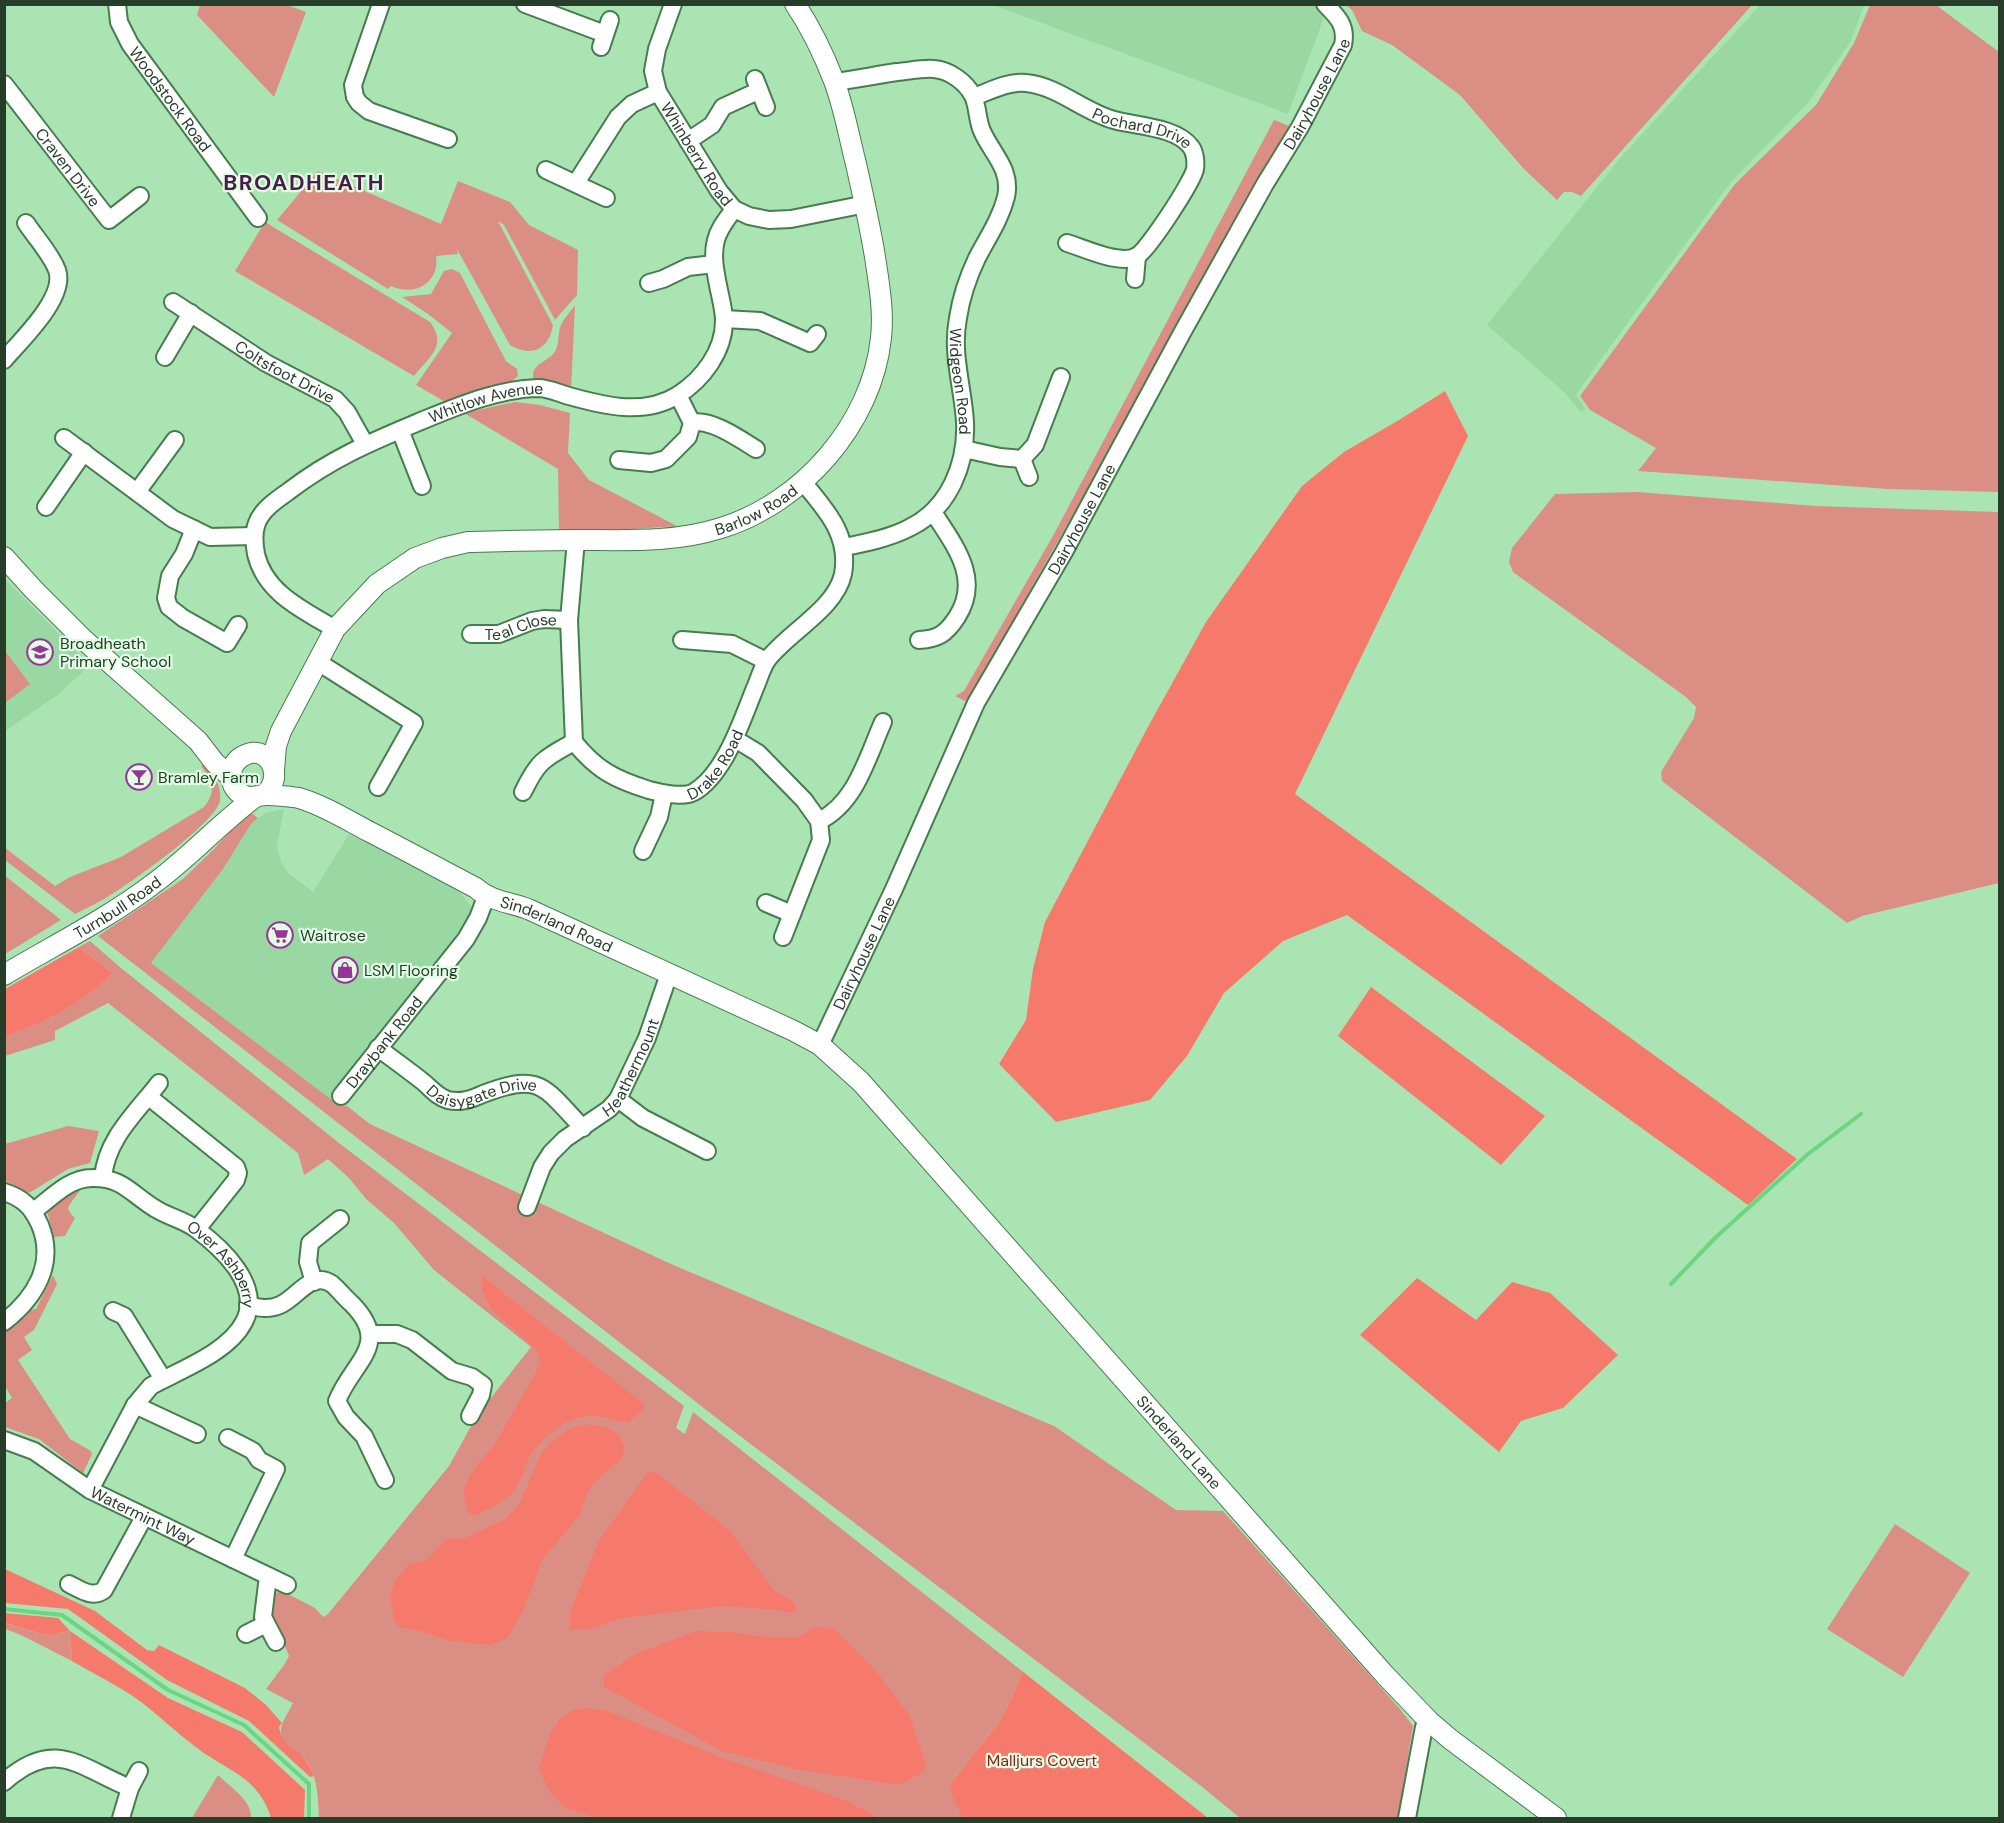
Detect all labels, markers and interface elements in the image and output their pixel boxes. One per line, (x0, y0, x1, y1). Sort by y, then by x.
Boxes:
street label: Dairyhouse Lane (1278, 37, 1354, 153)
street label: Woodstock Road (125, 42, 216, 156)
street label: Whinberry Road (656, 98, 738, 210)
street label: Pochard Drive (1089, 103, 1197, 153)
street label: Craven Drive (31, 123, 105, 211)
district label: BROADHEATH (223, 168, 385, 197)
street label: Widgeon Road (945, 327, 976, 435)
street label: Coltsfoot Drive (231, 335, 339, 408)
street label: Whitlow Avenue (425, 377, 544, 427)
street label: Dairyhouse Lane (1043, 460, 1120, 578)
street label: Barlow Road (712, 480, 802, 540)
street label: Teal Close (485, 608, 557, 645)
place label: Broadheath Primary School (60, 633, 171, 672)
school or university icon: Broadheath Primary School (25, 637, 55, 667)
street label: Drake Road (683, 726, 748, 804)
bar icon: Bramley Farm (124, 762, 154, 792)
place label: Bramley Farm (158, 767, 259, 788)
street label: Turnbull Road (70, 871, 165, 943)
street label: Sinderland Road (498, 891, 616, 957)
street label: Dairyhouse Lane (828, 893, 900, 1013)
supermarket icon: Waitrose (265, 920, 295, 950)
place label: Waitrose (300, 925, 366, 946)
shop icon: LSM Flooring (330, 955, 360, 985)
place label: LSM Flooring (364, 960, 458, 981)
street label: Draybank Road (341, 992, 427, 1092)
street label: Heathermount (598, 1015, 664, 1121)
street label: Daisygate Drive (422, 1073, 539, 1112)
street label: Over Ashberry (183, 1216, 259, 1308)
street label: Sinderland Lane (1132, 1391, 1226, 1494)
street label: Watermint Way (87, 1481, 199, 1550)
park label: Malljurs Covert (987, 1750, 1097, 1771)

